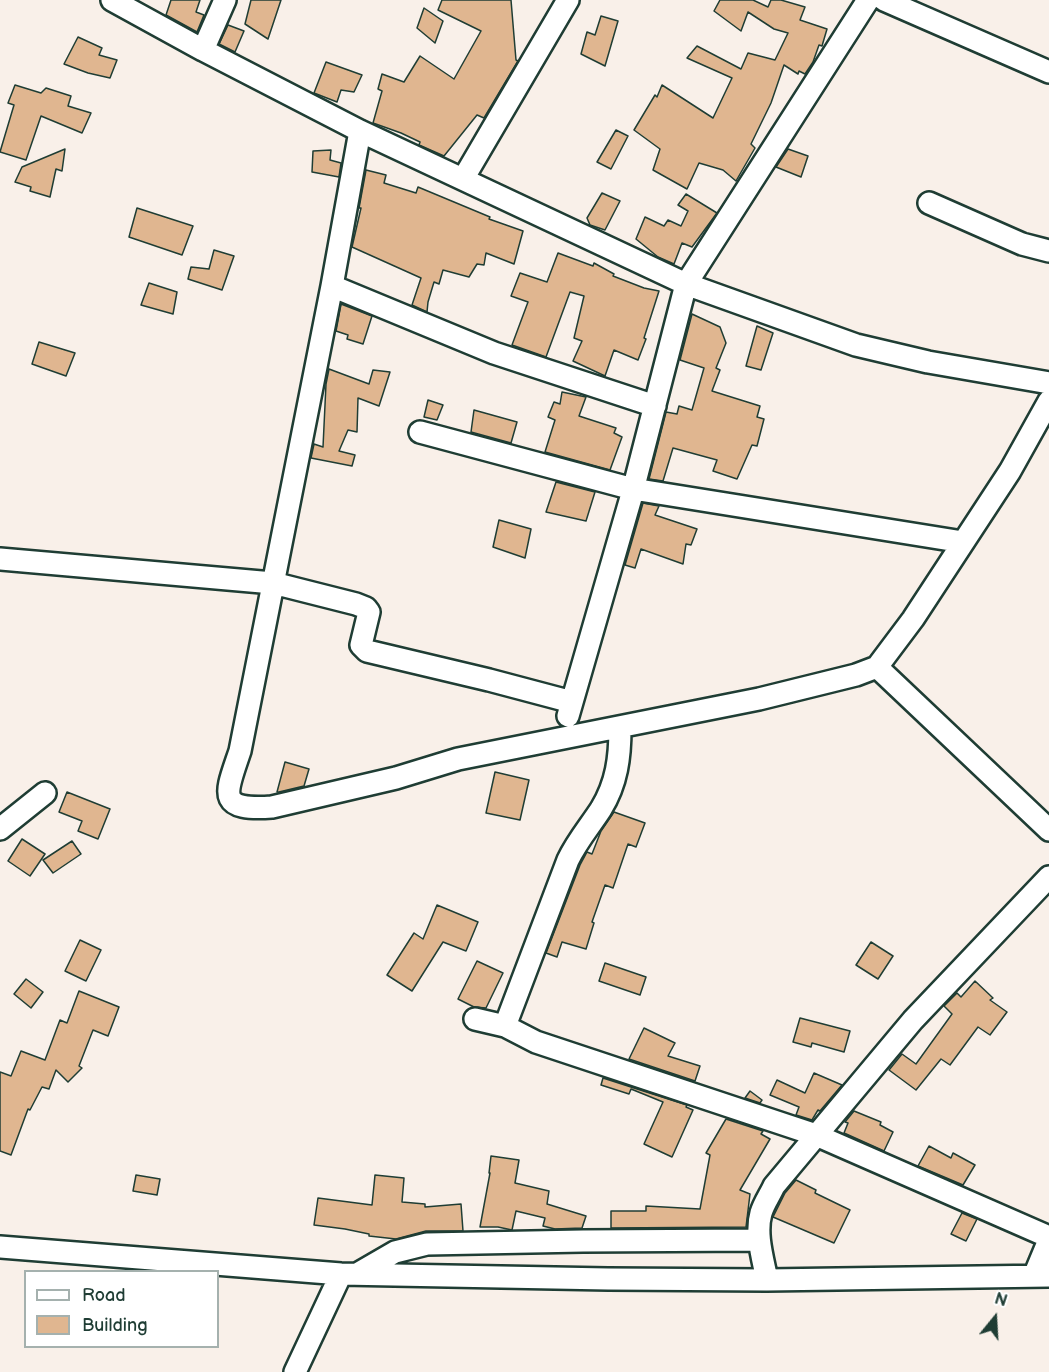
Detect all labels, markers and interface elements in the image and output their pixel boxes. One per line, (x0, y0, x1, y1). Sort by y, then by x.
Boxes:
legend (24, 1270, 219, 1348)
text: Road (82, 1285, 126, 1306)
north arrow (965, 1288, 1025, 1348)
text: N (992, 1290, 1009, 1311)
text: Building (82, 1315, 148, 1336)

